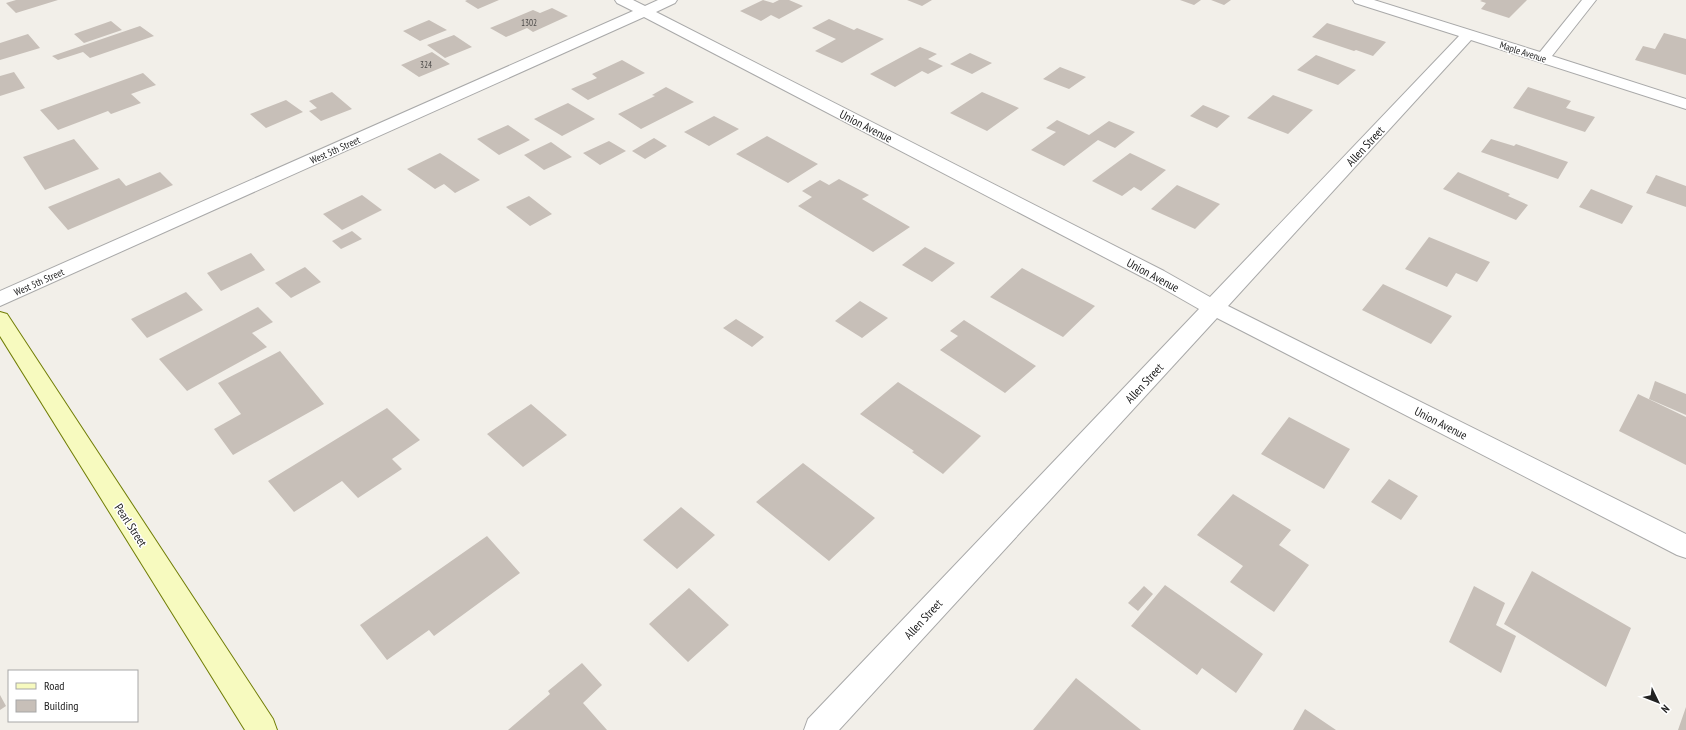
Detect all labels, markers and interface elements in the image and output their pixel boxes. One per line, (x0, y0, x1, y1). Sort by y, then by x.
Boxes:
house number: 1302 (521, 17, 537, 28)
street label: Maple Avenue (1498, 38, 1548, 66)
house number: 324 (420, 59, 432, 70)
street label: Union Avenue (837, 106, 895, 146)
street label: Allen Street (1343, 123, 1388, 169)
street label: West 5th Street (308, 133, 362, 167)
street label: Union Avenue (1124, 255, 1182, 295)
street label: West 5th Street (12, 265, 66, 299)
street label: Allen Street (1122, 360, 1167, 406)
street label: Union Avenue (1412, 403, 1470, 443)
street label: Pearl Street (112, 501, 151, 550)
street label: Allen Street (901, 596, 946, 642)
legend (8, 670, 138, 722)
text: Road (44, 678, 64, 693)
north arrow (1638, 682, 1678, 722)
text: Building (44, 698, 79, 713)
text: N (1658, 702, 1672, 716)

